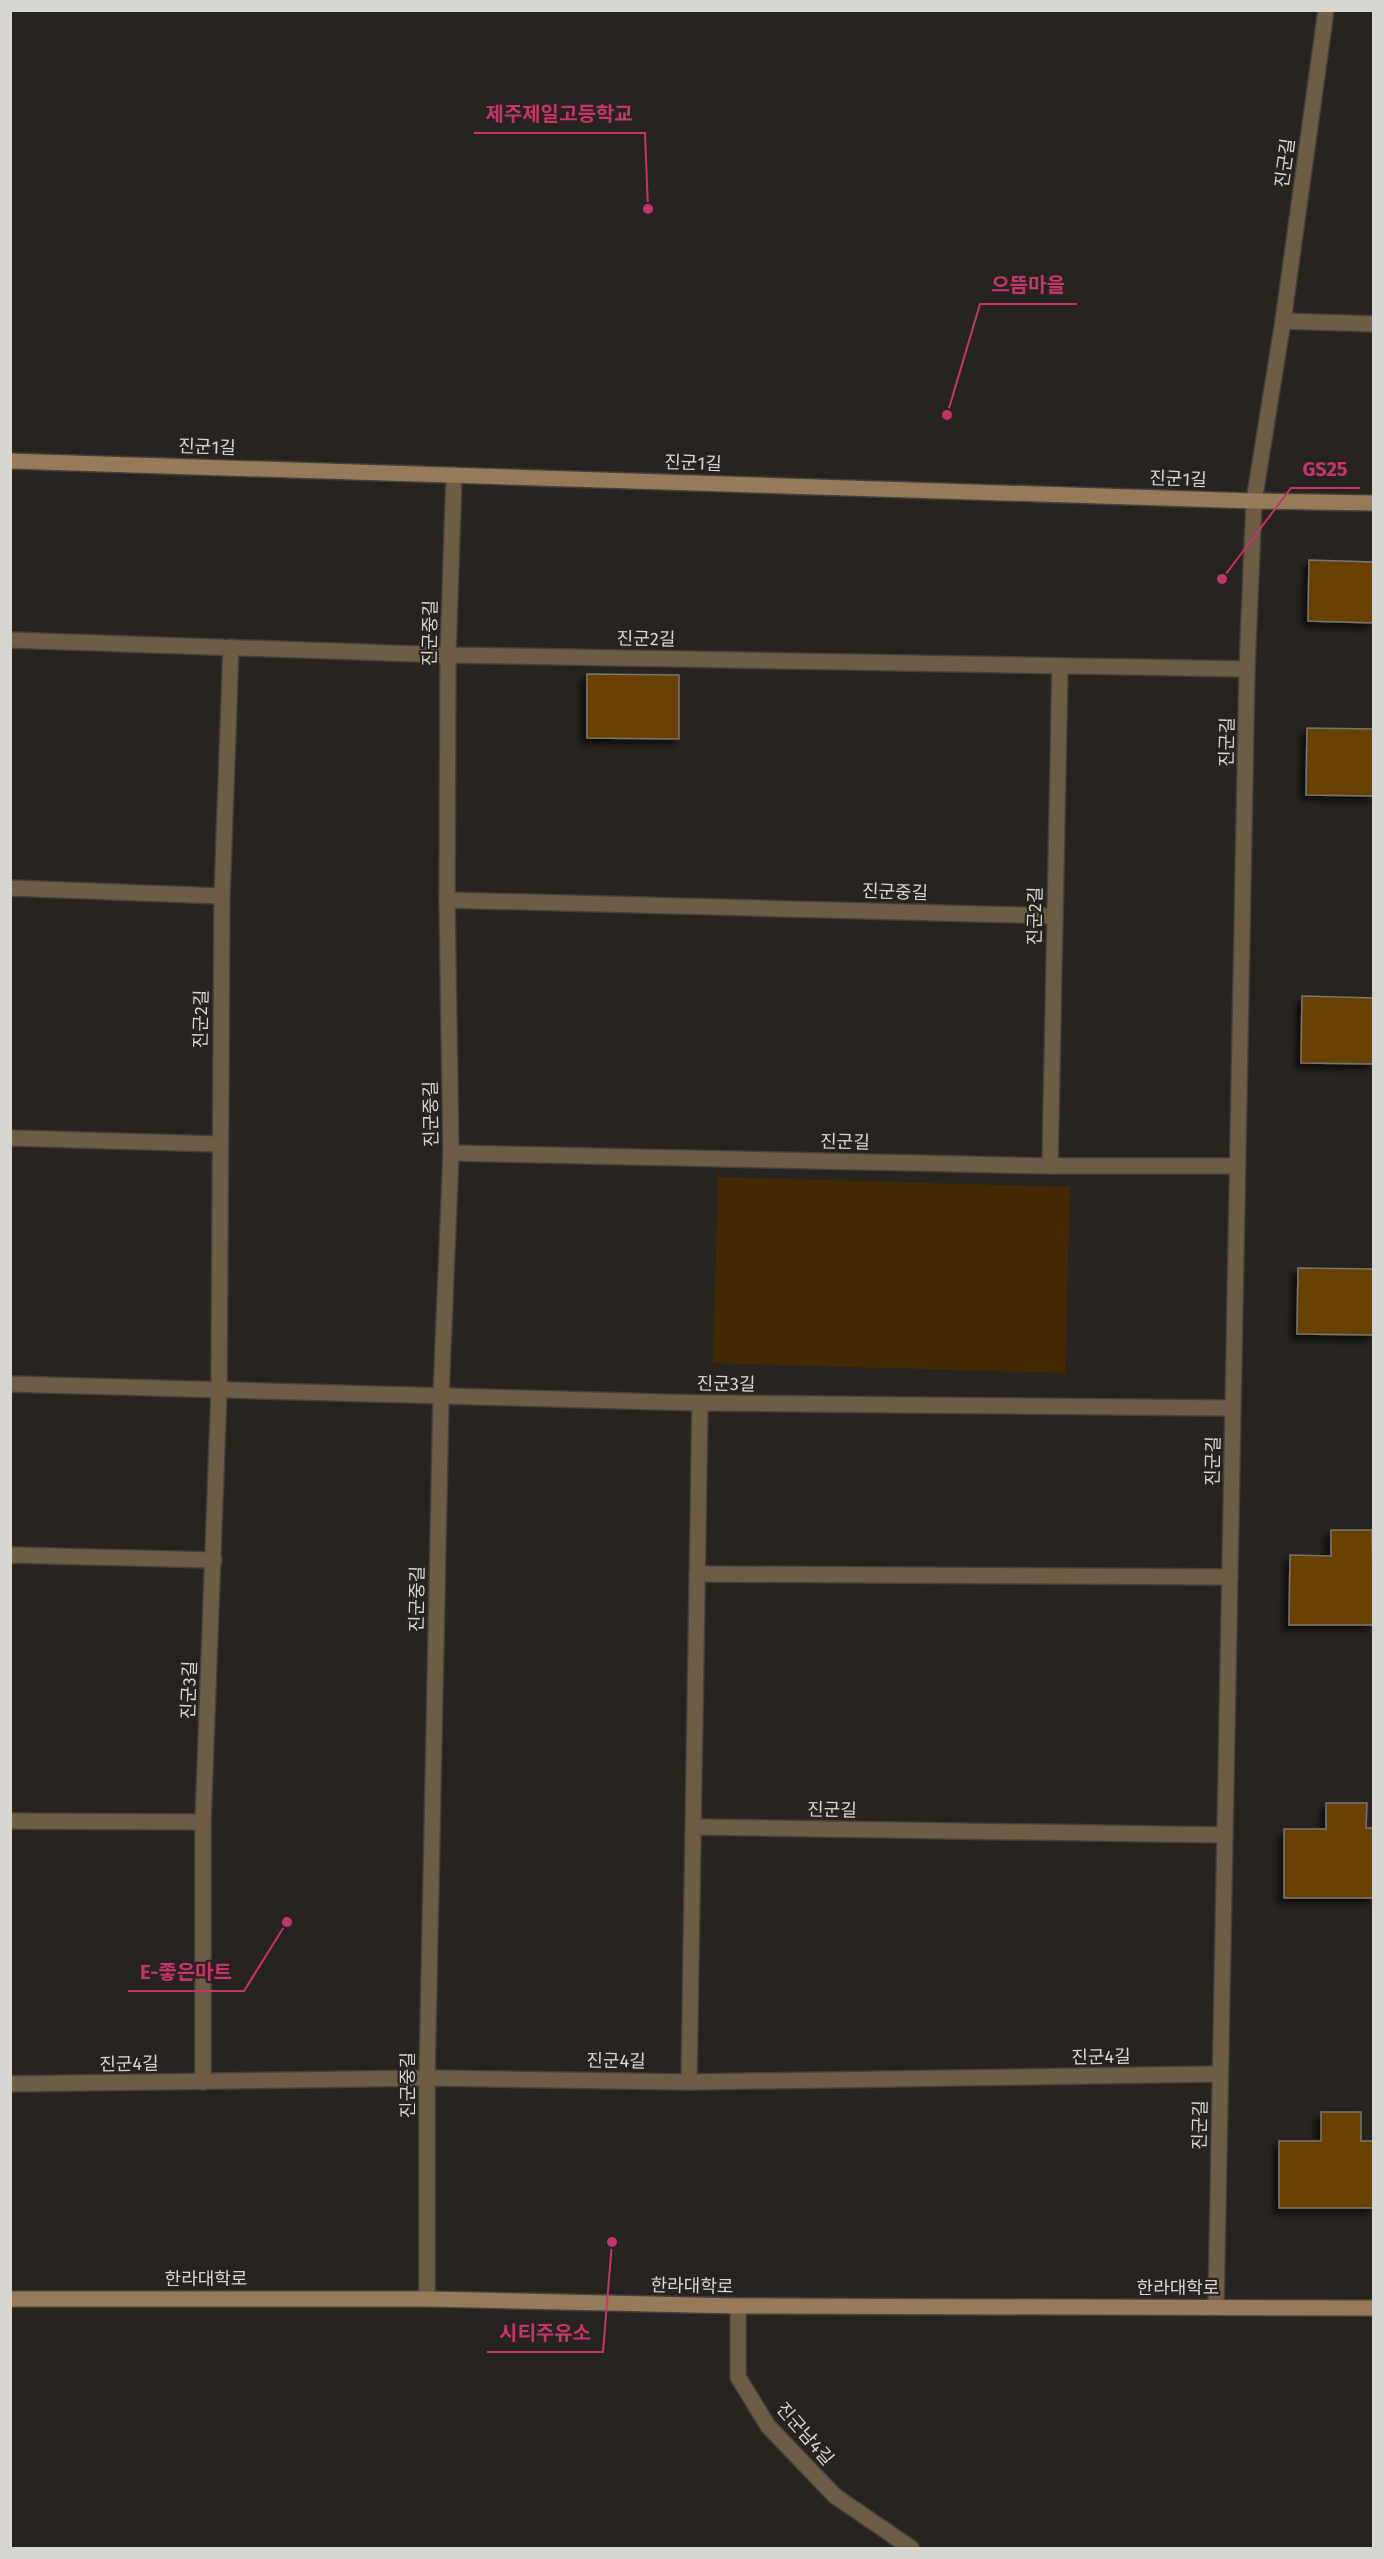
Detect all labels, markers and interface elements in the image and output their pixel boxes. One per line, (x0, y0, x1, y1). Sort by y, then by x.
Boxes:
callout: 제주제일고등학교 (474, 95, 645, 133)
text: 제주제일고등학교 (485, 102, 633, 126)
street label: 진군길 (1271, 137, 1299, 189)
callout: 으뜸마을 (980, 266, 1077, 304)
text: 으뜸마을 (991, 273, 1065, 297)
street label: 진군1길 (178, 435, 236, 459)
callout: GS25 (1291, 450, 1360, 488)
street label: 진군1길 (664, 451, 722, 475)
text: GS25 (1302, 457, 1348, 481)
street label: 진군1길 (1149, 467, 1207, 491)
street label: 진군중길 (418, 600, 442, 666)
street label: 진군2길 (617, 627, 675, 651)
street label: 진군길 (1216, 717, 1238, 767)
street label: 진군중길 (862, 880, 928, 904)
street label: 진군2길 (1023, 887, 1047, 945)
street label: 진군2길 (189, 990, 213, 1048)
street label: 진군중길 (419, 1081, 443, 1147)
street label: 진군길 (820, 1131, 870, 1153)
street label: 진군3길 (696, 1372, 756, 1396)
street label: 진군길 (1202, 1436, 1224, 1486)
street label: 진군중길 (405, 1566, 429, 1632)
street label: 진군3길 (177, 1660, 201, 1720)
street label: 진군길 (807, 1799, 857, 1821)
callout: E-좋은마트 (128, 1953, 244, 1991)
text: E-좋은마트 (140, 1960, 232, 1984)
street label: 진군4길 (1071, 2045, 1131, 2069)
street label: 진군4길 (586, 2049, 646, 2073)
street label: 진군4길 (99, 2052, 159, 2076)
street label: 진군중길 (397, 2052, 419, 2118)
street label: 진군길 (1189, 2100, 1211, 2150)
street label: 한라대학로 (165, 2268, 247, 2290)
street label: 한라대학로 (650, 2274, 734, 2298)
street label: 한라대학로 (1137, 2277, 1219, 2299)
callout: 시티주유소 (487, 2314, 603, 2352)
text: 시티주유소 (499, 2321, 591, 2345)
street label: 진군남4길 (772, 2398, 838, 2470)

